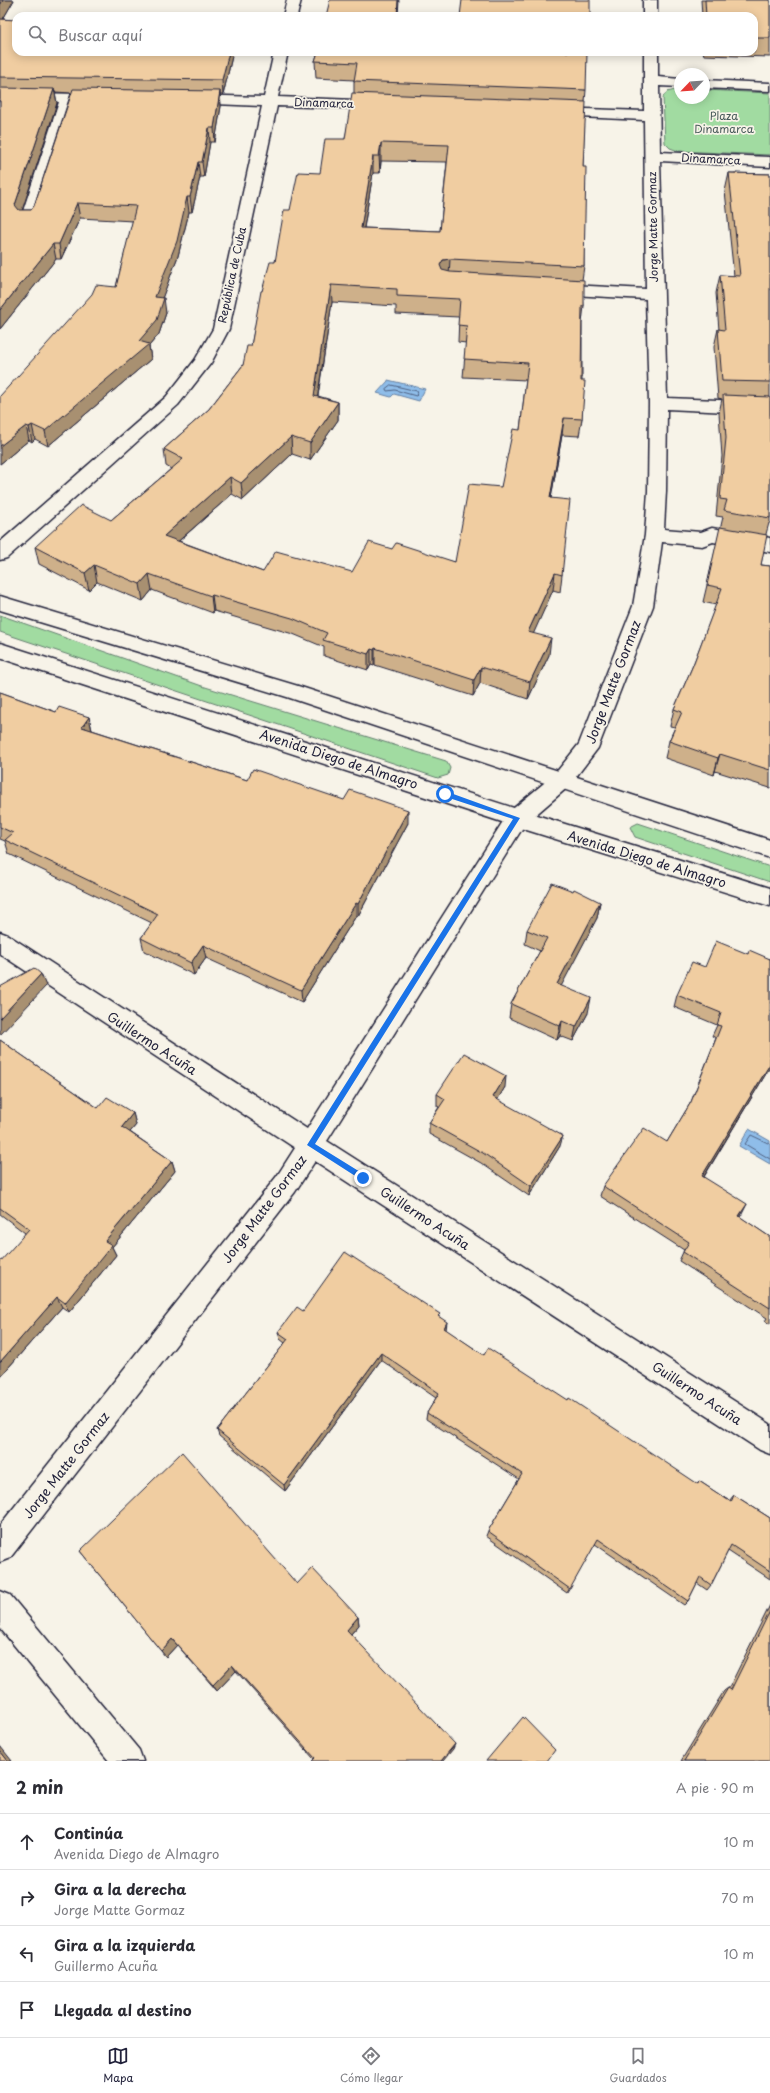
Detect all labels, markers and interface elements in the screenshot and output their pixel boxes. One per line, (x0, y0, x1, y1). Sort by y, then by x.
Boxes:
search box (12, 12, 758, 56)
icon: search (26, 23, 48, 45)
text: Buscar aquí (58, 23, 142, 46)
north arrow (674, 68, 710, 104)
street label: Dinamarca (294, 93, 355, 112)
park label: Plaza Dinamarca (694, 107, 755, 137)
street label: Dinamarca (681, 148, 742, 169)
street label: Jorge Matte Gormaz (643, 172, 662, 282)
street label: República de Cuba (213, 225, 250, 325)
street label: Jorge Matte Gormaz (580, 617, 645, 746)
street label: Avenida Diego de Almagro (258, 724, 421, 793)
route start (436, 785, 454, 803)
street label: Avenida Diego de Almagro (565, 825, 729, 892)
street label: Guillermo Acuña (104, 1006, 202, 1079)
street label: Jorge Matte Gormaz (217, 1151, 311, 1267)
route end (354, 1169, 372, 1187)
street label: Guillermo Acuña (377, 1181, 475, 1254)
street label: Guillermo Acuña (649, 1356, 747, 1429)
street label: Jorge Matte Gormaz (18, 1407, 113, 1522)
text: 2 min (16, 1774, 63, 1800)
text: A pie · 90 m (676, 1778, 754, 1797)
text: Continúa (54, 1821, 123, 1844)
icon: ahead (16, 1831, 38, 1853)
text: 10 m (724, 1832, 754, 1851)
text: Avenida Diego de Almagro (54, 1844, 219, 1863)
text: Gira a la derecha (54, 1877, 186, 1900)
icon: right (16, 1887, 38, 1909)
text: 70 m (721, 1888, 754, 1907)
text: Jorge Matte Gormaz (54, 1900, 185, 1919)
text: Gira a la izquierda (54, 1933, 195, 1956)
icon: left (16, 1943, 38, 1965)
text: 10 m (724, 1944, 754, 1963)
text: Guillermo Acuña (54, 1956, 158, 1975)
text: Llegada al destino (54, 1998, 192, 2021)
icon: arrive (16, 1999, 38, 2021)
tab: Mapa (103, 2045, 134, 2086)
tab: Cómo llegar (340, 2045, 403, 2086)
tab: Guardados (609, 2045, 667, 2086)

